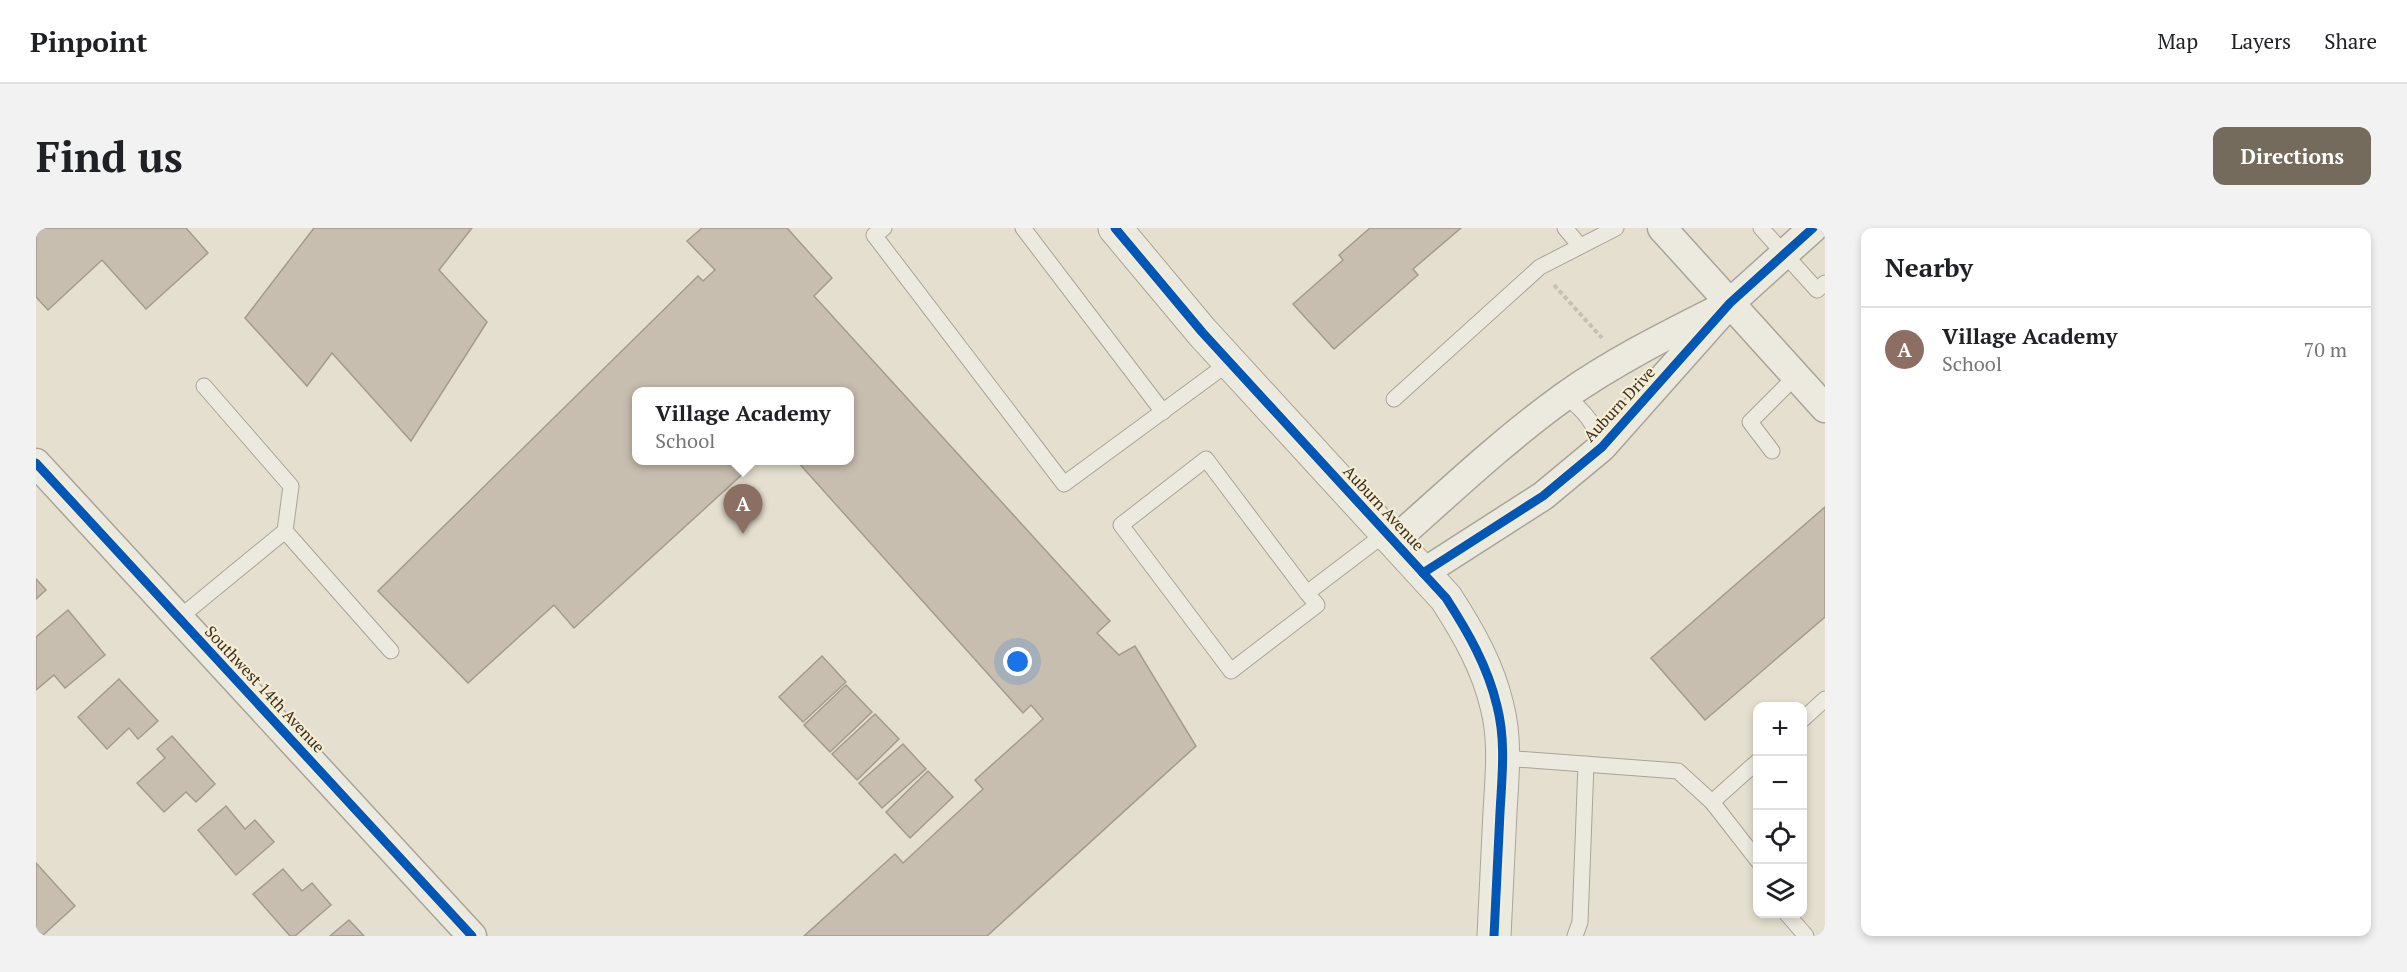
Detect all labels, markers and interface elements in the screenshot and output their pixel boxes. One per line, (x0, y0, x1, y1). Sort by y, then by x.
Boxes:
text: Pinpoint (30, 23, 147, 60)
text: Map (2157, 27, 2198, 55)
text: Layers (2231, 27, 2291, 55)
text: Share (2324, 27, 2377, 55)
button: Directions (2213, 127, 2371, 185)
text: Find us (36, 128, 183, 184)
text: Nearby (1885, 250, 1973, 284)
text: Village Academy (1942, 321, 2117, 350)
text: A (1897, 336, 1912, 363)
text: 70 m (2304, 336, 2347, 363)
text: School (1942, 350, 2002, 377)
street label: Auburn Drive (1578, 361, 1660, 447)
popup (632, 387, 854, 465)
text: Village Academy (655, 398, 831, 427)
text: School (655, 427, 715, 454)
street label: Auburn Avenue (1339, 460, 1429, 556)
pin: A (724, 484, 762, 534)
street label: Southwest 14th Avenue (200, 621, 330, 757)
your location (1003, 647, 1032, 676)
map controls (1753, 702, 1807, 918)
button: + (1753, 702, 1807, 756)
button: − (1753, 756, 1807, 810)
button: locate (1753, 810, 1807, 864)
button: layers (1753, 864, 1807, 918)

